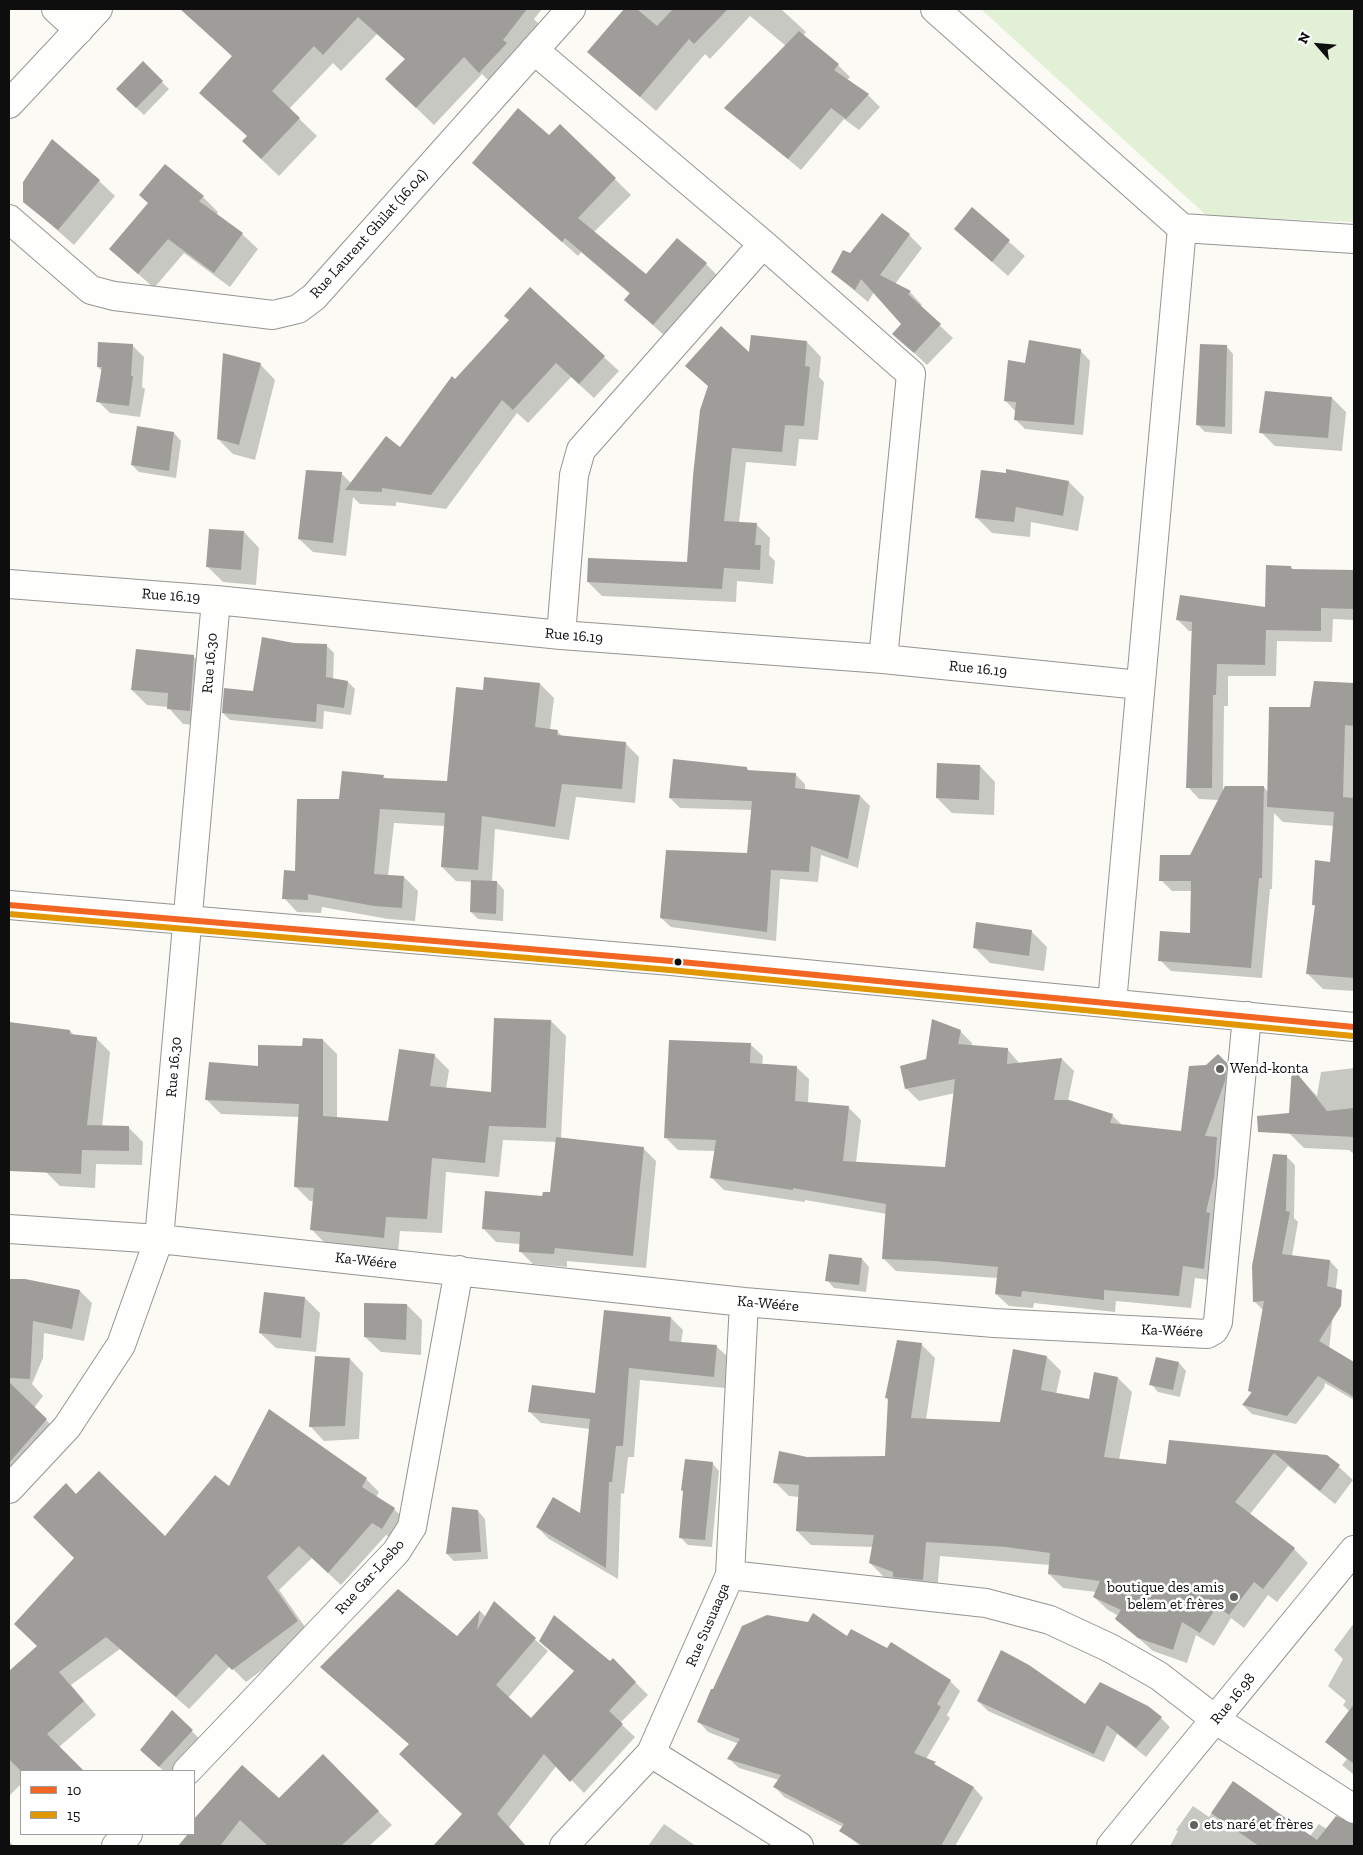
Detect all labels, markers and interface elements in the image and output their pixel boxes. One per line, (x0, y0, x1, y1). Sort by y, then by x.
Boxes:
north arrow (1293, 20, 1343, 70)
text: N (1294, 29, 1314, 47)
street label: Rue Laurent Ghilat (16.04) (306, 166, 432, 302)
street label: Rue 16.19 (141, 585, 201, 607)
street label: Rue 16.19 (544, 624, 604, 648)
street label: Rue 16.30 (198, 632, 222, 694)
street label: Rue 16.19 (948, 657, 1008, 681)
unlabelled marker (673, 957, 683, 967)
street label: Rue 16.30 (162, 1036, 186, 1098)
place label: Wend-konta (1230, 1060, 1309, 1078)
marker: Wend-konta (1214, 1063, 1226, 1075)
street label: Ka-Wéére (334, 1249, 398, 1273)
street label: Ka-Wéére (736, 1292, 800, 1316)
street label: Ka-Wéére (1141, 1321, 1203, 1341)
street label: Rue Gar-Losbo (332, 1536, 408, 1618)
place label: boutique des amis belem et frères (1107, 1579, 1224, 1614)
street label: Rue Susuaaga (682, 1580, 734, 1670)
marker: boutique des amis belem et frères (1228, 1591, 1240, 1603)
street label: Rue 16.98 (1207, 1670, 1259, 1728)
legend (20, 1770, 195, 1835)
text: 10 (67, 1781, 81, 1799)
text: 15 (67, 1806, 80, 1824)
place label: ets naré et frères (1204, 1816, 1313, 1834)
marker: ets naré et frères (1188, 1819, 1200, 1831)

